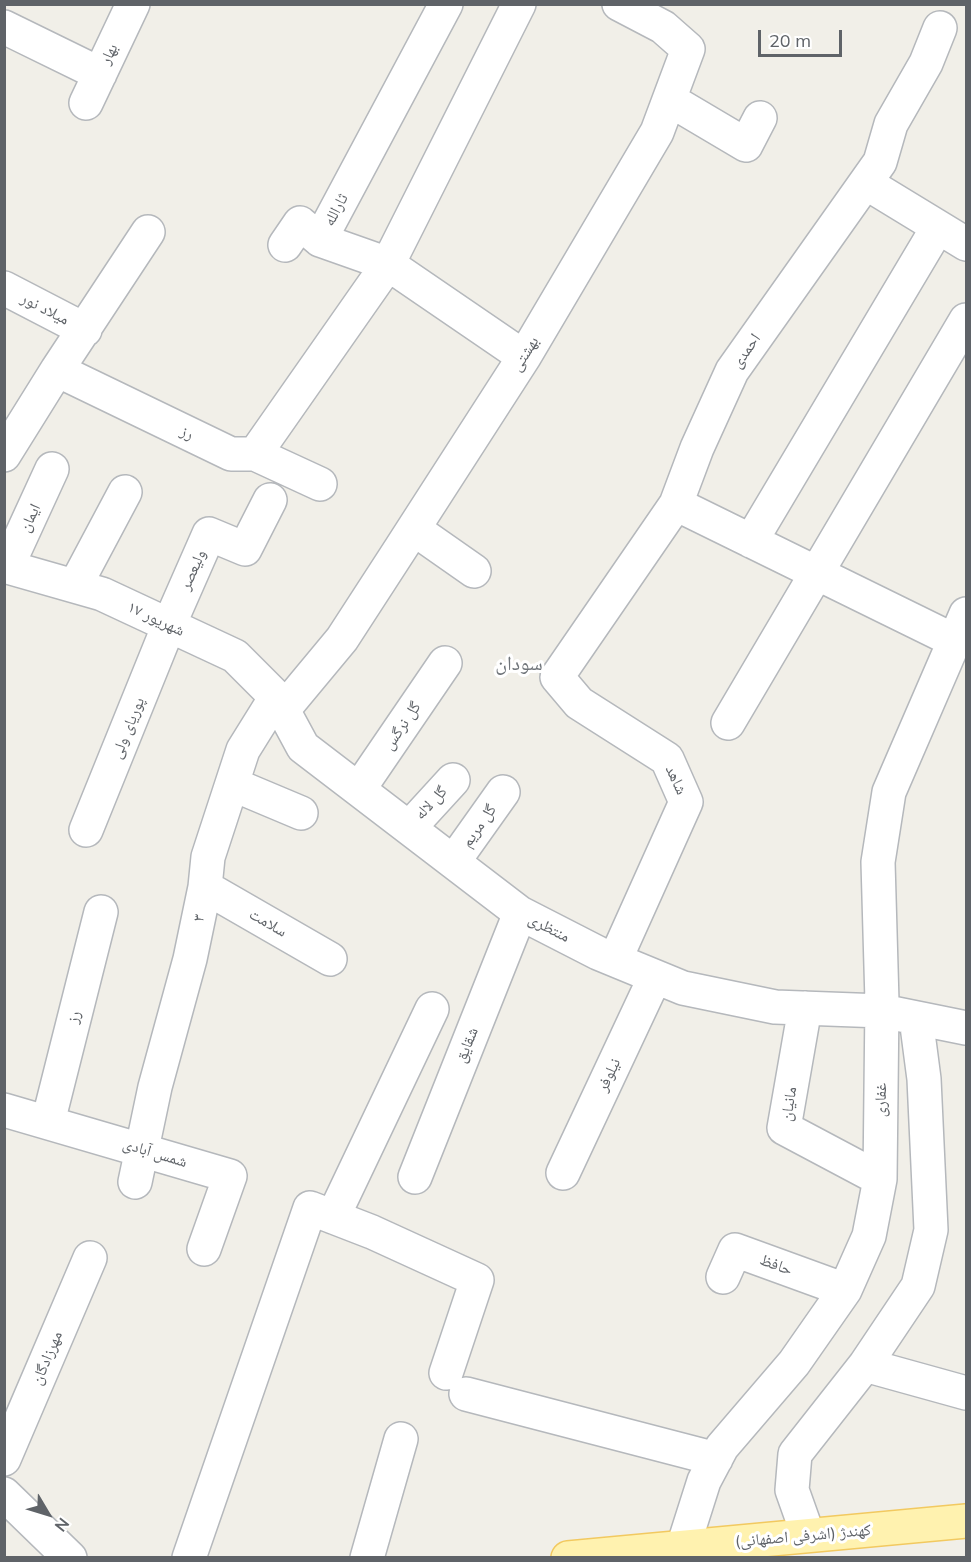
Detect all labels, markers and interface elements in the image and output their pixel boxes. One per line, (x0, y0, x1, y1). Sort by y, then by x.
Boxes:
scale bar (761, 18, 845, 56)
text: 20 m (769, 29, 811, 52)
street label: بهار (96, 40, 122, 68)
street label: ثارالله (320, 190, 352, 230)
street label: میلاد نور (18, 289, 72, 329)
street label: احمدی (727, 330, 765, 372)
street label: بهشتی (507, 333, 543, 375)
street label: رز (177, 422, 197, 444)
street label: ایمان (15, 501, 45, 535)
street label: ولیعصر (176, 547, 210, 593)
street label: ۱۷ شهریور (124, 597, 188, 641)
district label: سودان (495, 652, 543, 676)
street label: پوریای ولی (107, 694, 149, 762)
street label: گل نرگس (379, 698, 425, 754)
street label: شاهد (661, 762, 691, 798)
street label: گل لاله (411, 782, 451, 824)
street label: گل مریم (457, 801, 501, 851)
street label: سلامت (246, 905, 290, 941)
street label: منتظری (525, 909, 573, 947)
street label: ۳ (189, 912, 209, 924)
street label: رز (63, 1009, 85, 1025)
street label: شقایق (451, 1024, 483, 1066)
street label: نیلوفر (593, 1055, 625, 1095)
street label: غفاری (871, 1083, 891, 1117)
street label: مانیان (777, 1085, 801, 1123)
street label: شمس آبادی (120, 1134, 190, 1172)
street label: حافظ (757, 1250, 795, 1280)
street label: مهرزادگان (27, 1328, 67, 1388)
north arrow (18, 1484, 78, 1544)
text: N (51, 1514, 74, 1536)
street label: کهندژ (اشرفی اصفهانی) (734, 1520, 872, 1552)

